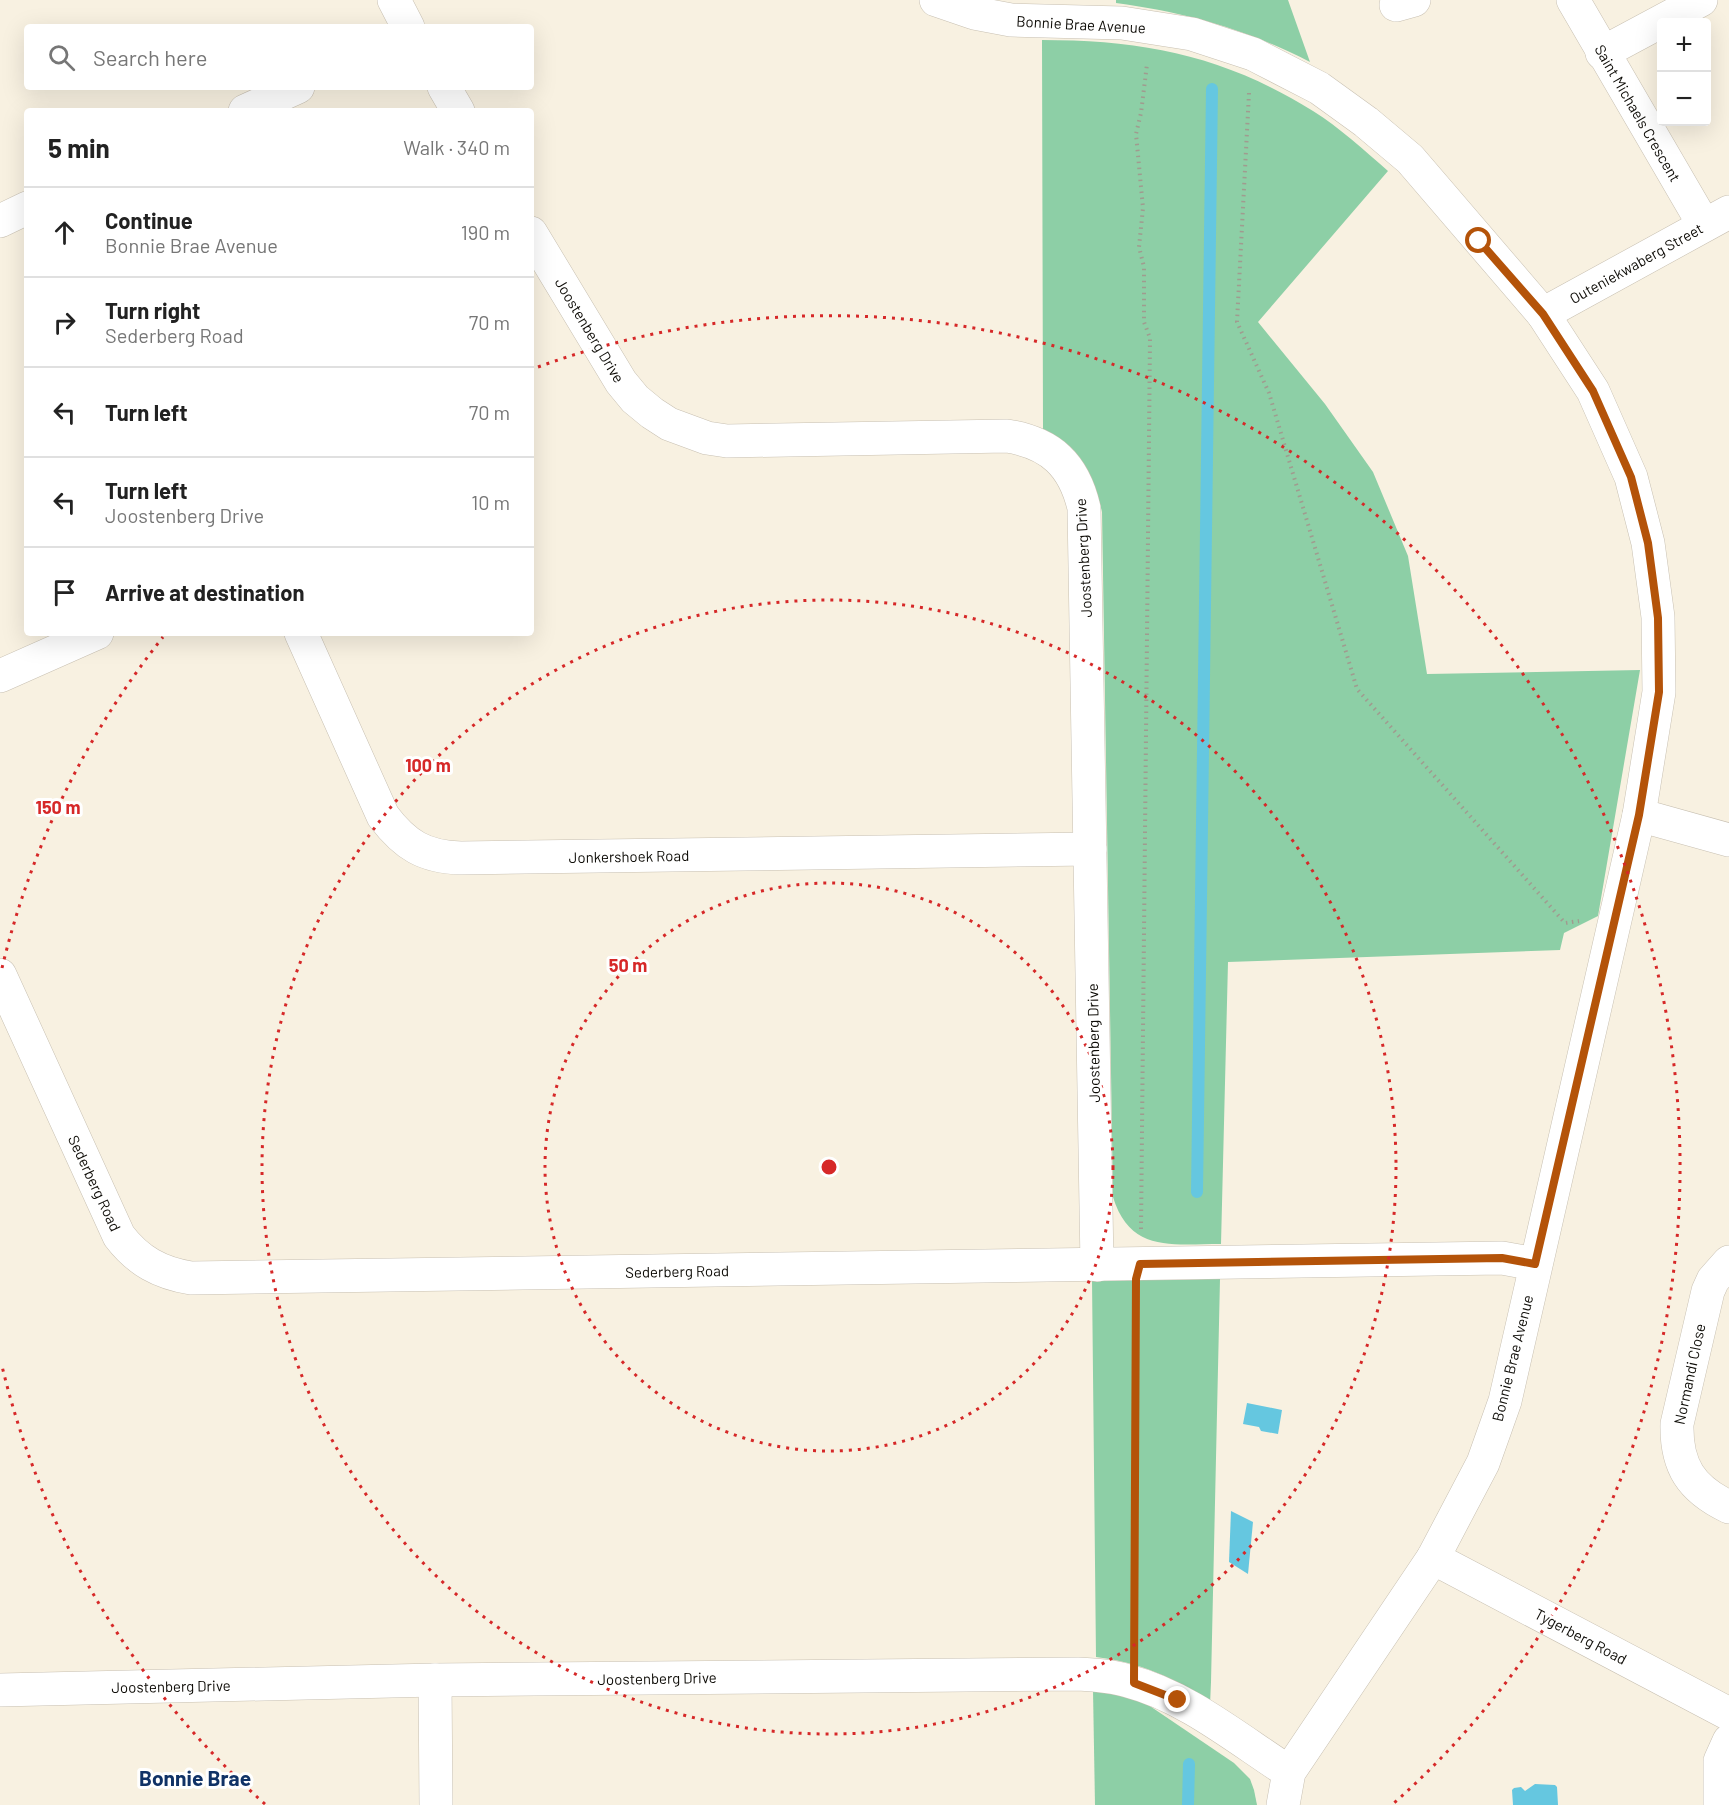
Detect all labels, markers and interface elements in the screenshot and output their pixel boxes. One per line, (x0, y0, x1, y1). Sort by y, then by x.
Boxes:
street label: Bonnie Brae Avenue (1016, 12, 1146, 36)
map controls (1657, 18, 1711, 126)
button: + (1657, 18, 1711, 72)
search box (24, 24, 534, 90)
icon: search (45, 41, 78, 74)
street label: Saint Michaels Crescent (1591, 41, 1685, 185)
text: Search here (93, 44, 207, 70)
button: − (1657, 72, 1711, 126)
text: 5 min (48, 132, 110, 163)
text: Walk · 340 m (403, 135, 510, 159)
text: Continue (105, 207, 193, 233)
icon: ahead (48, 216, 81, 249)
street label: Outeniekwaberg Street (1566, 219, 1706, 307)
text: 190 m (461, 220, 510, 244)
route start (1465, 227, 1491, 253)
text: Bonnie Brae Avenue (105, 233, 278, 257)
street label: Joostenberg Drive (552, 274, 628, 386)
text: Turn right (105, 297, 200, 323)
icon: right (48, 306, 81, 339)
text: 70 m (469, 310, 510, 334)
text: Sederberg Road (105, 323, 244, 347)
icon: left (48, 396, 81, 429)
text: Turn left (105, 399, 188, 425)
text: 70 m (469, 400, 510, 424)
text: Turn left (105, 477, 188, 503)
icon: left (48, 486, 81, 519)
text: 10 m (471, 490, 510, 514)
street label: Joostenberg Drive (1071, 498, 1095, 618)
text: Joostenberg Drive (105, 503, 264, 527)
icon: arrive (48, 576, 81, 609)
text: Arrive at destination (105, 579, 304, 605)
text: 100 m (405, 754, 451, 776)
text: 150 m (36, 796, 80, 818)
street label: Jonkershoek Road (569, 846, 689, 866)
text: 50 m (609, 954, 647, 976)
street label: Joostenberg Drive (1083, 983, 1103, 1103)
street label: Sederberg Road (65, 1132, 125, 1234)
centre of rings (819, 1157, 839, 1177)
street label: Sederberg Road (625, 1261, 729, 1281)
street label: Bonnie Brae Avenue (1488, 1293, 1536, 1423)
street label: Normandi Close (1670, 1322, 1708, 1426)
street label: Tygerberg Road (1532, 1604, 1630, 1668)
street label: Joostenberg Drive (597, 1668, 717, 1688)
street label: Joostenberg Drive (111, 1676, 231, 1696)
route end (1164, 1686, 1190, 1712)
district label: Bonnie Brae (139, 1765, 251, 1790)

